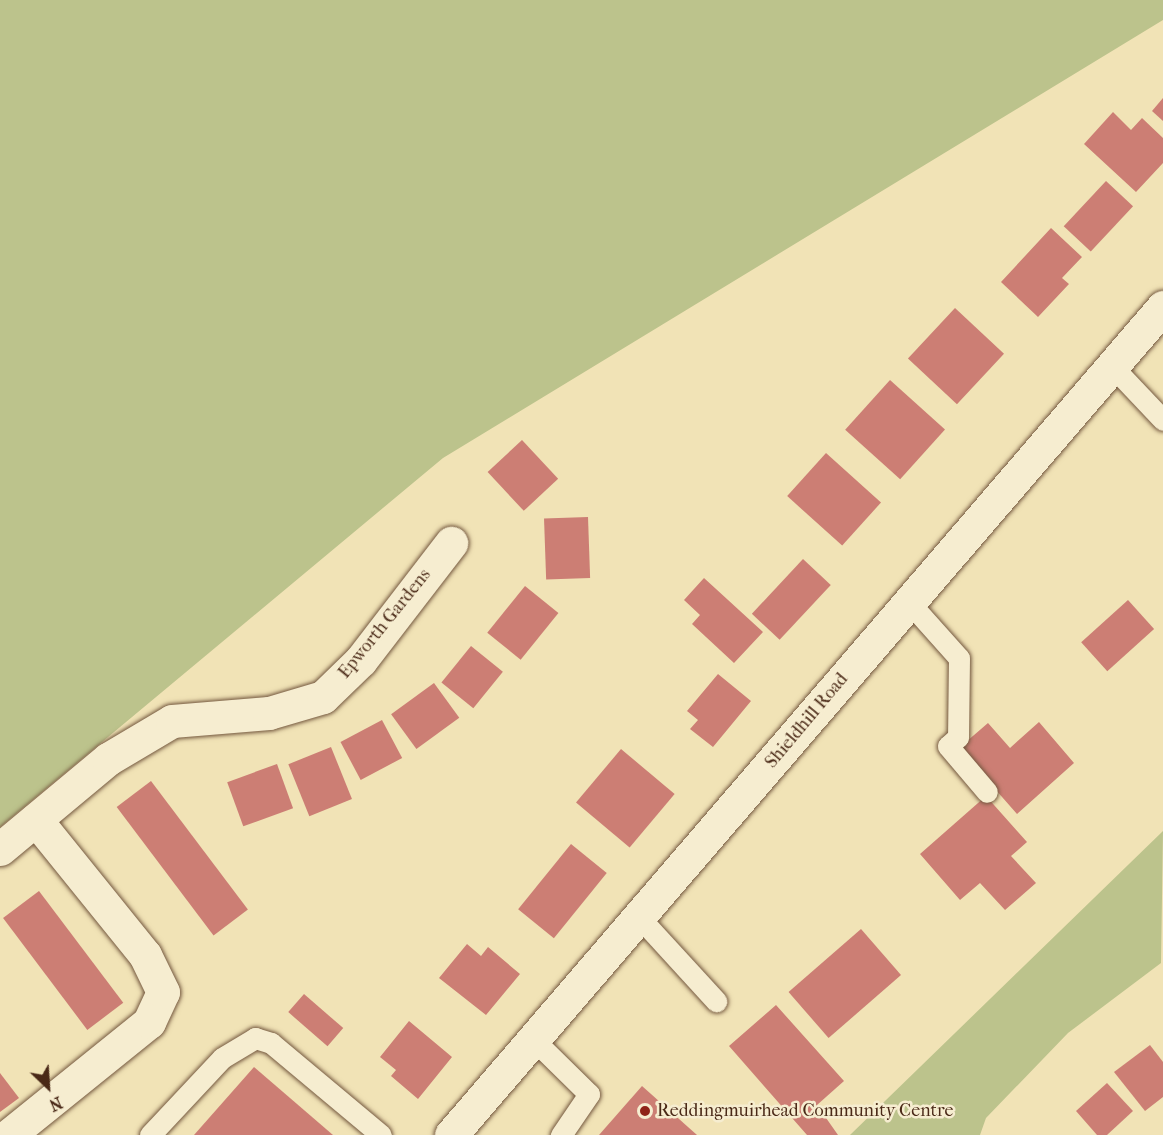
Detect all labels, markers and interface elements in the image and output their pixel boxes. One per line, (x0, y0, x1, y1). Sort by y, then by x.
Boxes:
street label: Epworth Gardens (334, 565, 436, 683)
street label: Shieldhill Road (761, 669, 853, 773)
north arrow (18, 1057, 78, 1117)
text: N (46, 1093, 65, 1115)
place label: Reddingmuirhead Community Centre (657, 1100, 953, 1122)
marker: Reddingmuirhead Community Centre (638, 1104, 652, 1118)

